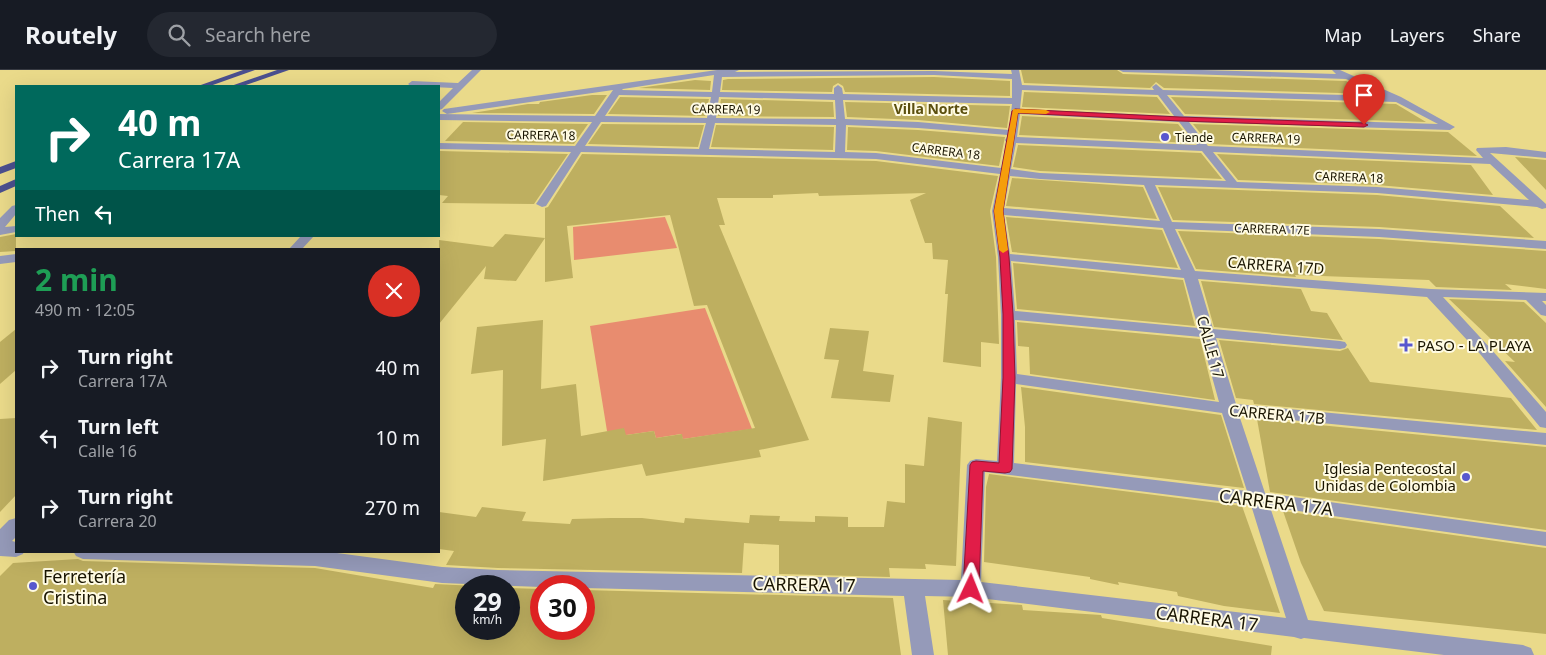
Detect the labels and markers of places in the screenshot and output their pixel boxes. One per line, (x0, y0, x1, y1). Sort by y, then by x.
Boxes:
pin (1343, 74, 1385, 125)
place label: Tiende (1175, 129, 1213, 146)
marker: Tiende (1159, 131, 1171, 143)
place label: PASO - LA PLAYA (1417, 335, 1532, 355)
marker: PASO - LA PLAYA (1399, 338, 1413, 352)
place label: Iglesia Pentecostal Unidas de Colombia (1315, 458, 1456, 495)
marker: Iglesia Pentecostal Unidas de Colombia (1460, 471, 1472, 483)
place label: Ferretería Cristina (43, 564, 126, 609)
marker: Ferretería Cristina (27, 580, 39, 592)

